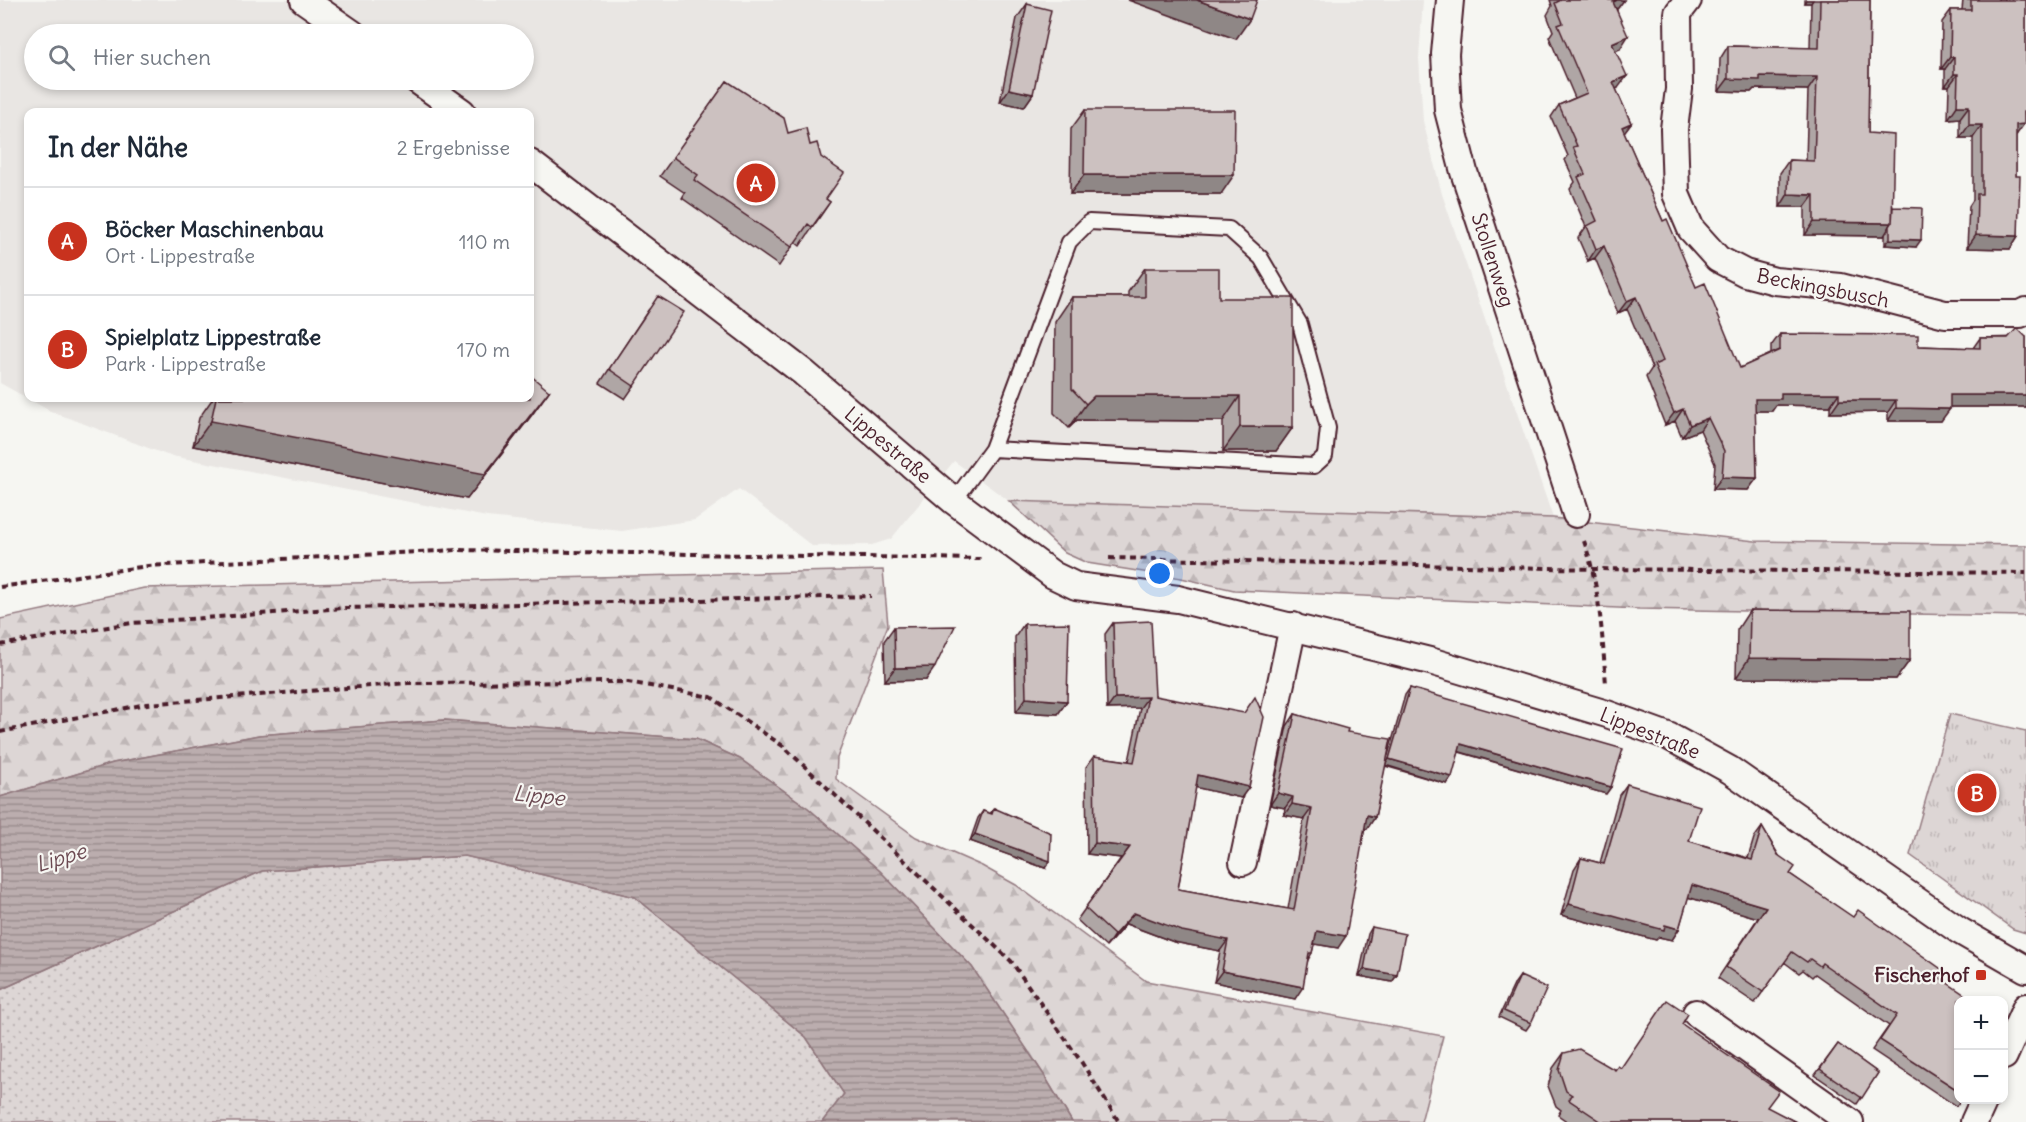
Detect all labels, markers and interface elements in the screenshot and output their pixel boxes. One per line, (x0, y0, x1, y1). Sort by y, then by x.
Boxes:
search box (24, 24, 534, 90)
icon: search (45, 41, 78, 74)
text: Hier suchen (93, 43, 211, 71)
text: In der Nähe (48, 131, 188, 164)
text: 2 Ergebnisse (397, 135, 510, 160)
pin: A (736, 160, 776, 206)
street label: Stollenweg (1467, 210, 1520, 310)
text: Böcker Maschinenbau (105, 215, 324, 243)
text: A (61, 229, 74, 254)
text: 110 m (459, 229, 510, 254)
text: Ort · Lippestraße (105, 243, 255, 268)
street label: Beckingsbusch (1755, 262, 1891, 313)
text: Spielplatz Lippestraße (105, 323, 321, 351)
text: B (61, 337, 74, 362)
text: 170 m (457, 337, 510, 362)
text: Park · Lippestraße (105, 351, 266, 376)
street label: Lippestraße (840, 401, 937, 488)
your location (1145, 559, 1174, 588)
street label: Lippestraße (1596, 701, 1704, 764)
pin: B (1958, 770, 1996, 816)
water label: Lippe (512, 779, 568, 812)
water label: Lippe (32, 837, 91, 878)
place label: Fischerhof (1874, 962, 1970, 987)
marker: Fischerhof (1974, 968, 1988, 982)
map controls (1954, 996, 2008, 1104)
button: + (1954, 996, 2008, 1050)
button: − (1954, 1050, 2008, 1104)

